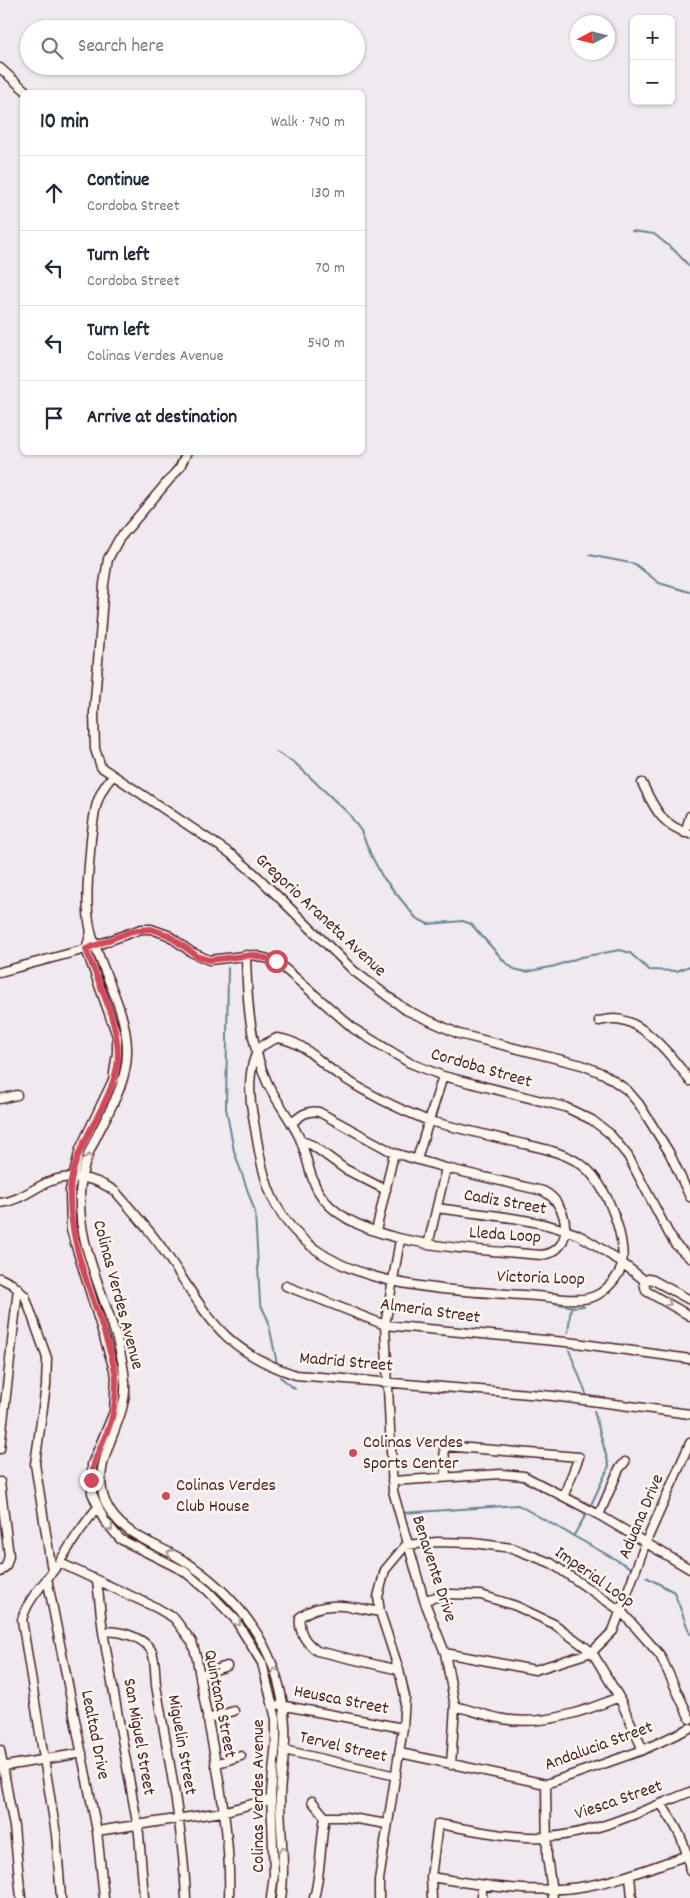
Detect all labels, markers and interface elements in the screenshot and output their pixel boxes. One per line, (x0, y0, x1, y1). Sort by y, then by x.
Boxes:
north arrow (570, 15, 615, 60)
map controls (630, 15, 675, 105)
button: + (630, 15, 675, 60)
search box (20, 20, 365, 75)
icon: search (38, 34, 66, 62)
text: Search here (78, 34, 164, 61)
button: − (630, 60, 675, 105)
text: 10 min (40, 108, 89, 138)
text: Walk · 740 m (271, 111, 345, 134)
text: Continue (87, 168, 149, 195)
icon: ahead (40, 179, 68, 207)
text: 130 m (311, 182, 345, 205)
text: Cordoba Street (87, 195, 180, 218)
text: Turn left (87, 243, 150, 270)
icon: left (40, 254, 68, 282)
text: 70 m (315, 257, 345, 280)
text: Cordoba Street (87, 270, 180, 293)
text: Turn left (87, 318, 150, 345)
icon: left (40, 329, 68, 357)
text: 540 m (308, 332, 345, 355)
text: Colinas Verdes Avenue (87, 345, 223, 368)
icon: arrive (40, 404, 68, 432)
text: Arrive at destination (87, 405, 237, 432)
street label: Gregorio Araneta Avenue (249, 848, 391, 984)
route start (265, 950, 288, 973)
street label: Cordoba Street (428, 1043, 535, 1095)
one-way arrow (83, 1153, 93, 1162)
street label: Cadiz Street (462, 1183, 549, 1223)
street label: Colinas Verdes Avenue (85, 1218, 149, 1372)
street label: Lleda Loop (468, 1221, 542, 1251)
street label: Victoria Loop (497, 1265, 585, 1293)
street label: Almeria Street (378, 1293, 482, 1331)
one-way arrow (663, 1297, 672, 1307)
street label: Madrid Street (298, 1346, 394, 1380)
place label: Colinas Verdes Sports Center (363, 1431, 463, 1477)
marker: Colinas Verdes Sports Center (347, 1447, 359, 1459)
route end (80, 1469, 103, 1492)
street label: Aduana Drive (613, 1471, 671, 1563)
place label: Colinas Verdes Club House (176, 1474, 276, 1520)
marker: Colinas Verdes Club House (160, 1490, 172, 1502)
street label: Benavente Drive (404, 1513, 462, 1625)
one-way arrow (104, 1522, 112, 1531)
street label: Imperial Loop (549, 1541, 639, 1615)
one-way arrow (166, 1549, 175, 1559)
one-way arrow (232, 1617, 241, 1627)
street label: Quintana Street (196, 1648, 242, 1761)
one-way arrow (270, 1668, 280, 1676)
street label: San Miguel Street (115, 1677, 161, 1798)
street label: Heusca Street (291, 1680, 391, 1722)
street label: Lealtad Drive (73, 1688, 115, 1782)
street label: Miguelin Street (160, 1693, 202, 1797)
street label: Andalucia Street (541, 1716, 657, 1778)
street label: Colinas Verdes Avenue (247, 1719, 272, 1873)
street label: Tervel Street (297, 1726, 390, 1770)
street label: Viesca Street (572, 1774, 666, 1828)
one-way arrow (277, 1845, 288, 1853)

